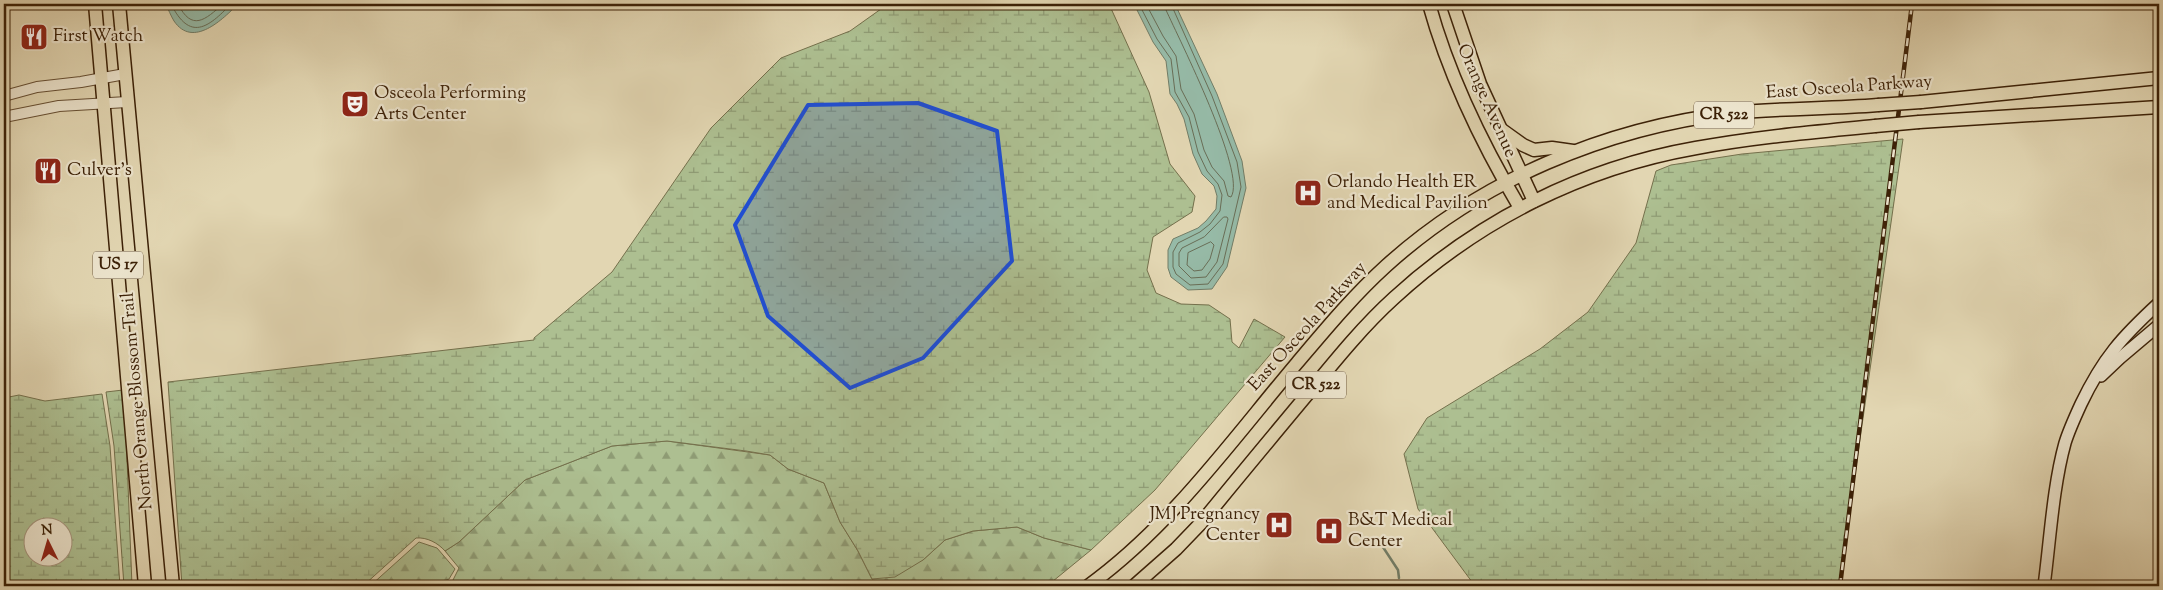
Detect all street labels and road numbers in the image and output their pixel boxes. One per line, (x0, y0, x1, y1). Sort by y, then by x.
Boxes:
street label: Orange Avenue (1449, 40, 1523, 162)
street label: East Osceola Parkway (1765, 69, 1933, 107)
road number: CR 522 (1694, 102, 1754, 128)
road number: US 17 (93, 252, 143, 278)
street label: East Osceola Parkway (1243, 256, 1373, 398)
street label: North Orange Blossom Trail (116, 291, 160, 511)
road number: CR 522 (1286, 372, 1346, 398)

